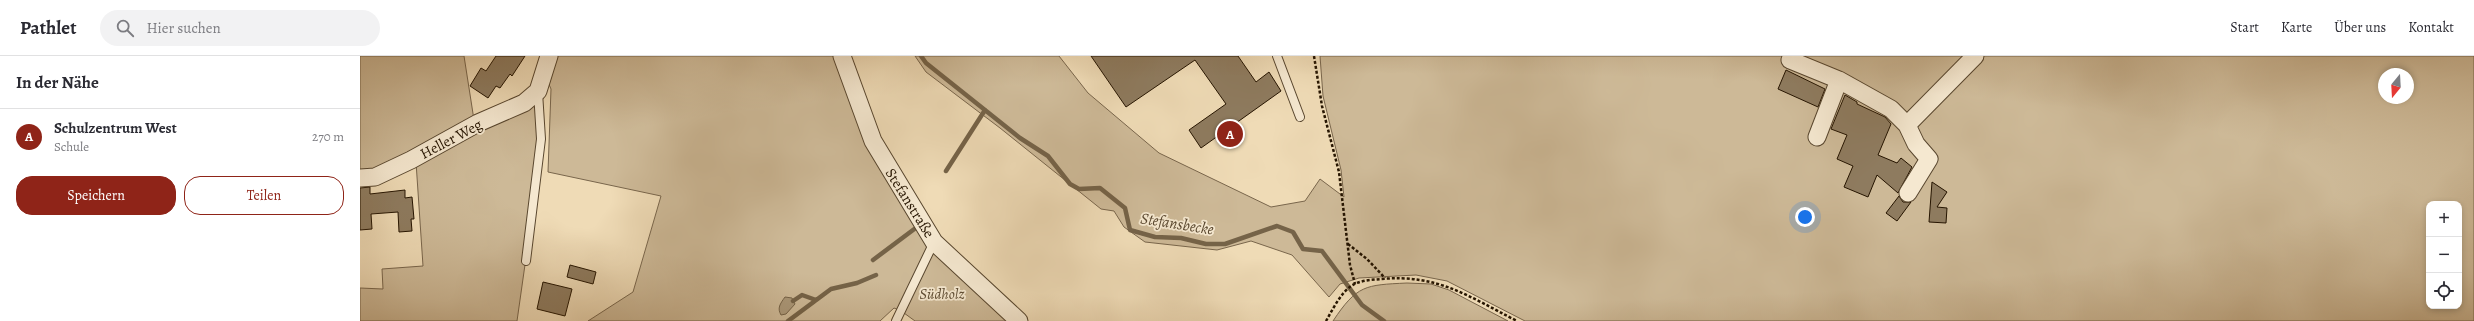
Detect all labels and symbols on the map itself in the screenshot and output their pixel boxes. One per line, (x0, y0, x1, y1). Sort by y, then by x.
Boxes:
north arrow (2378, 68, 2414, 104)
street label: Heller Weg (417, 114, 486, 164)
pin: A (1217, 119, 1243, 149)
street label: Stefanstraße (881, 164, 940, 242)
water label: Stefansbecke (1139, 207, 1215, 241)
your location (1795, 207, 1815, 227)
park label: Südholz (919, 284, 965, 304)

